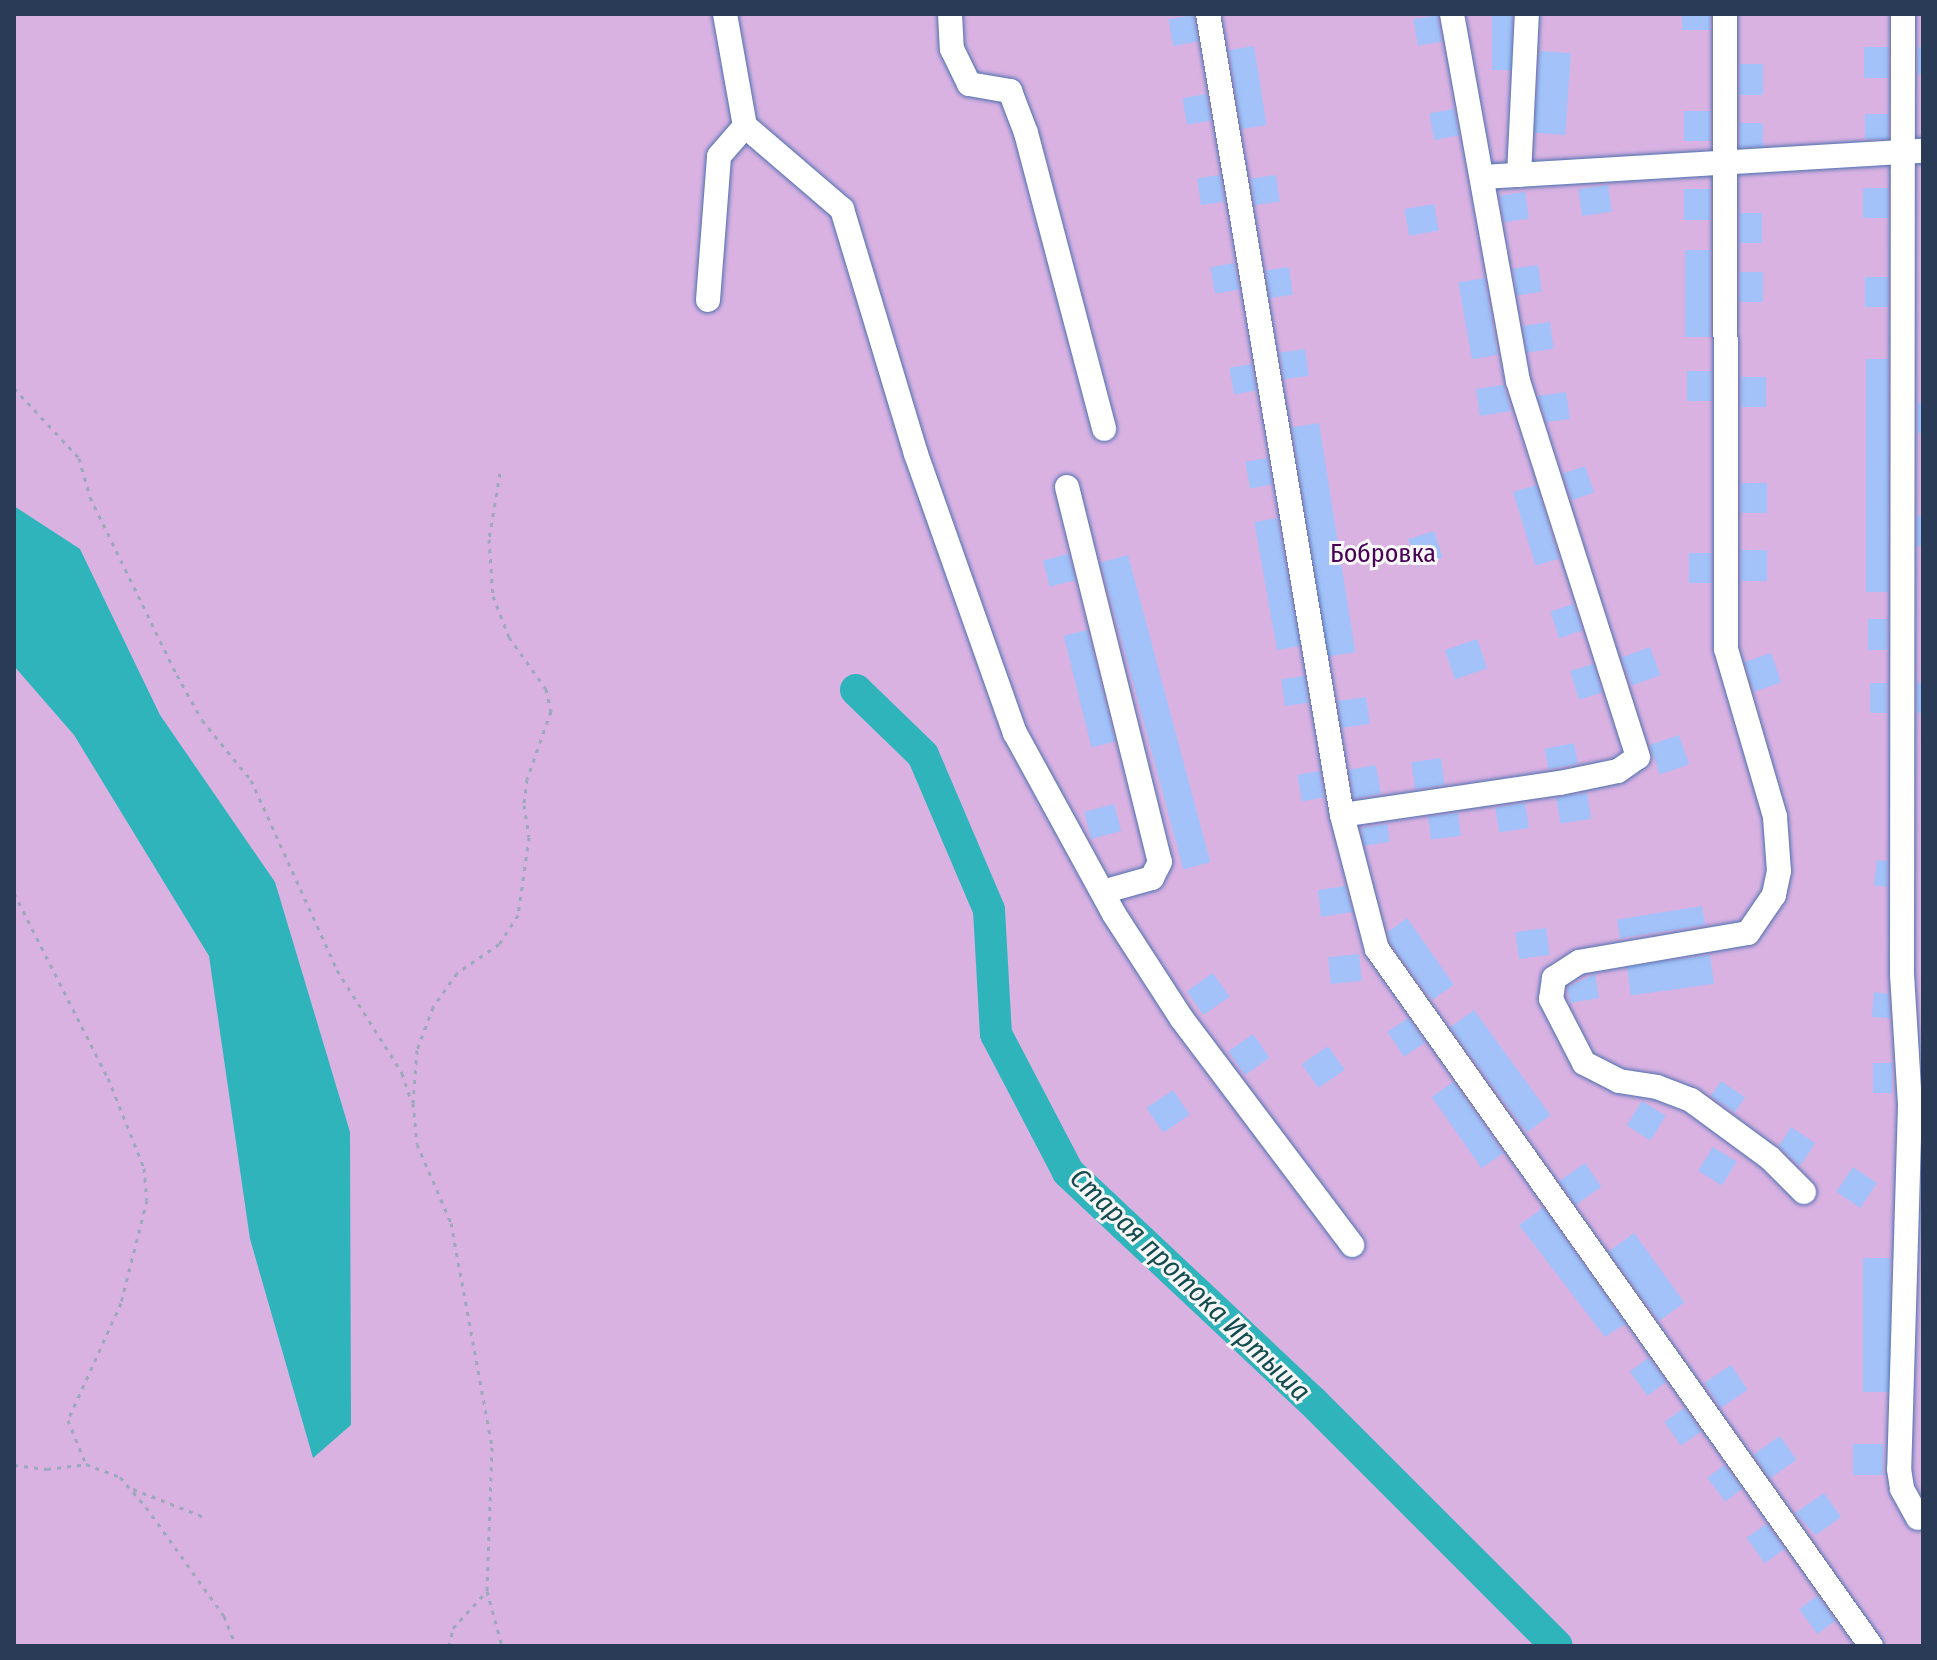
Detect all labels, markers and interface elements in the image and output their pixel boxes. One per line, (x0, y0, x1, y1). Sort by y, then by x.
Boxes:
park label: Бобровка (1330, 538, 1436, 570)
water label: Старая протока Иртыша (1063, 1161, 1317, 1409)

